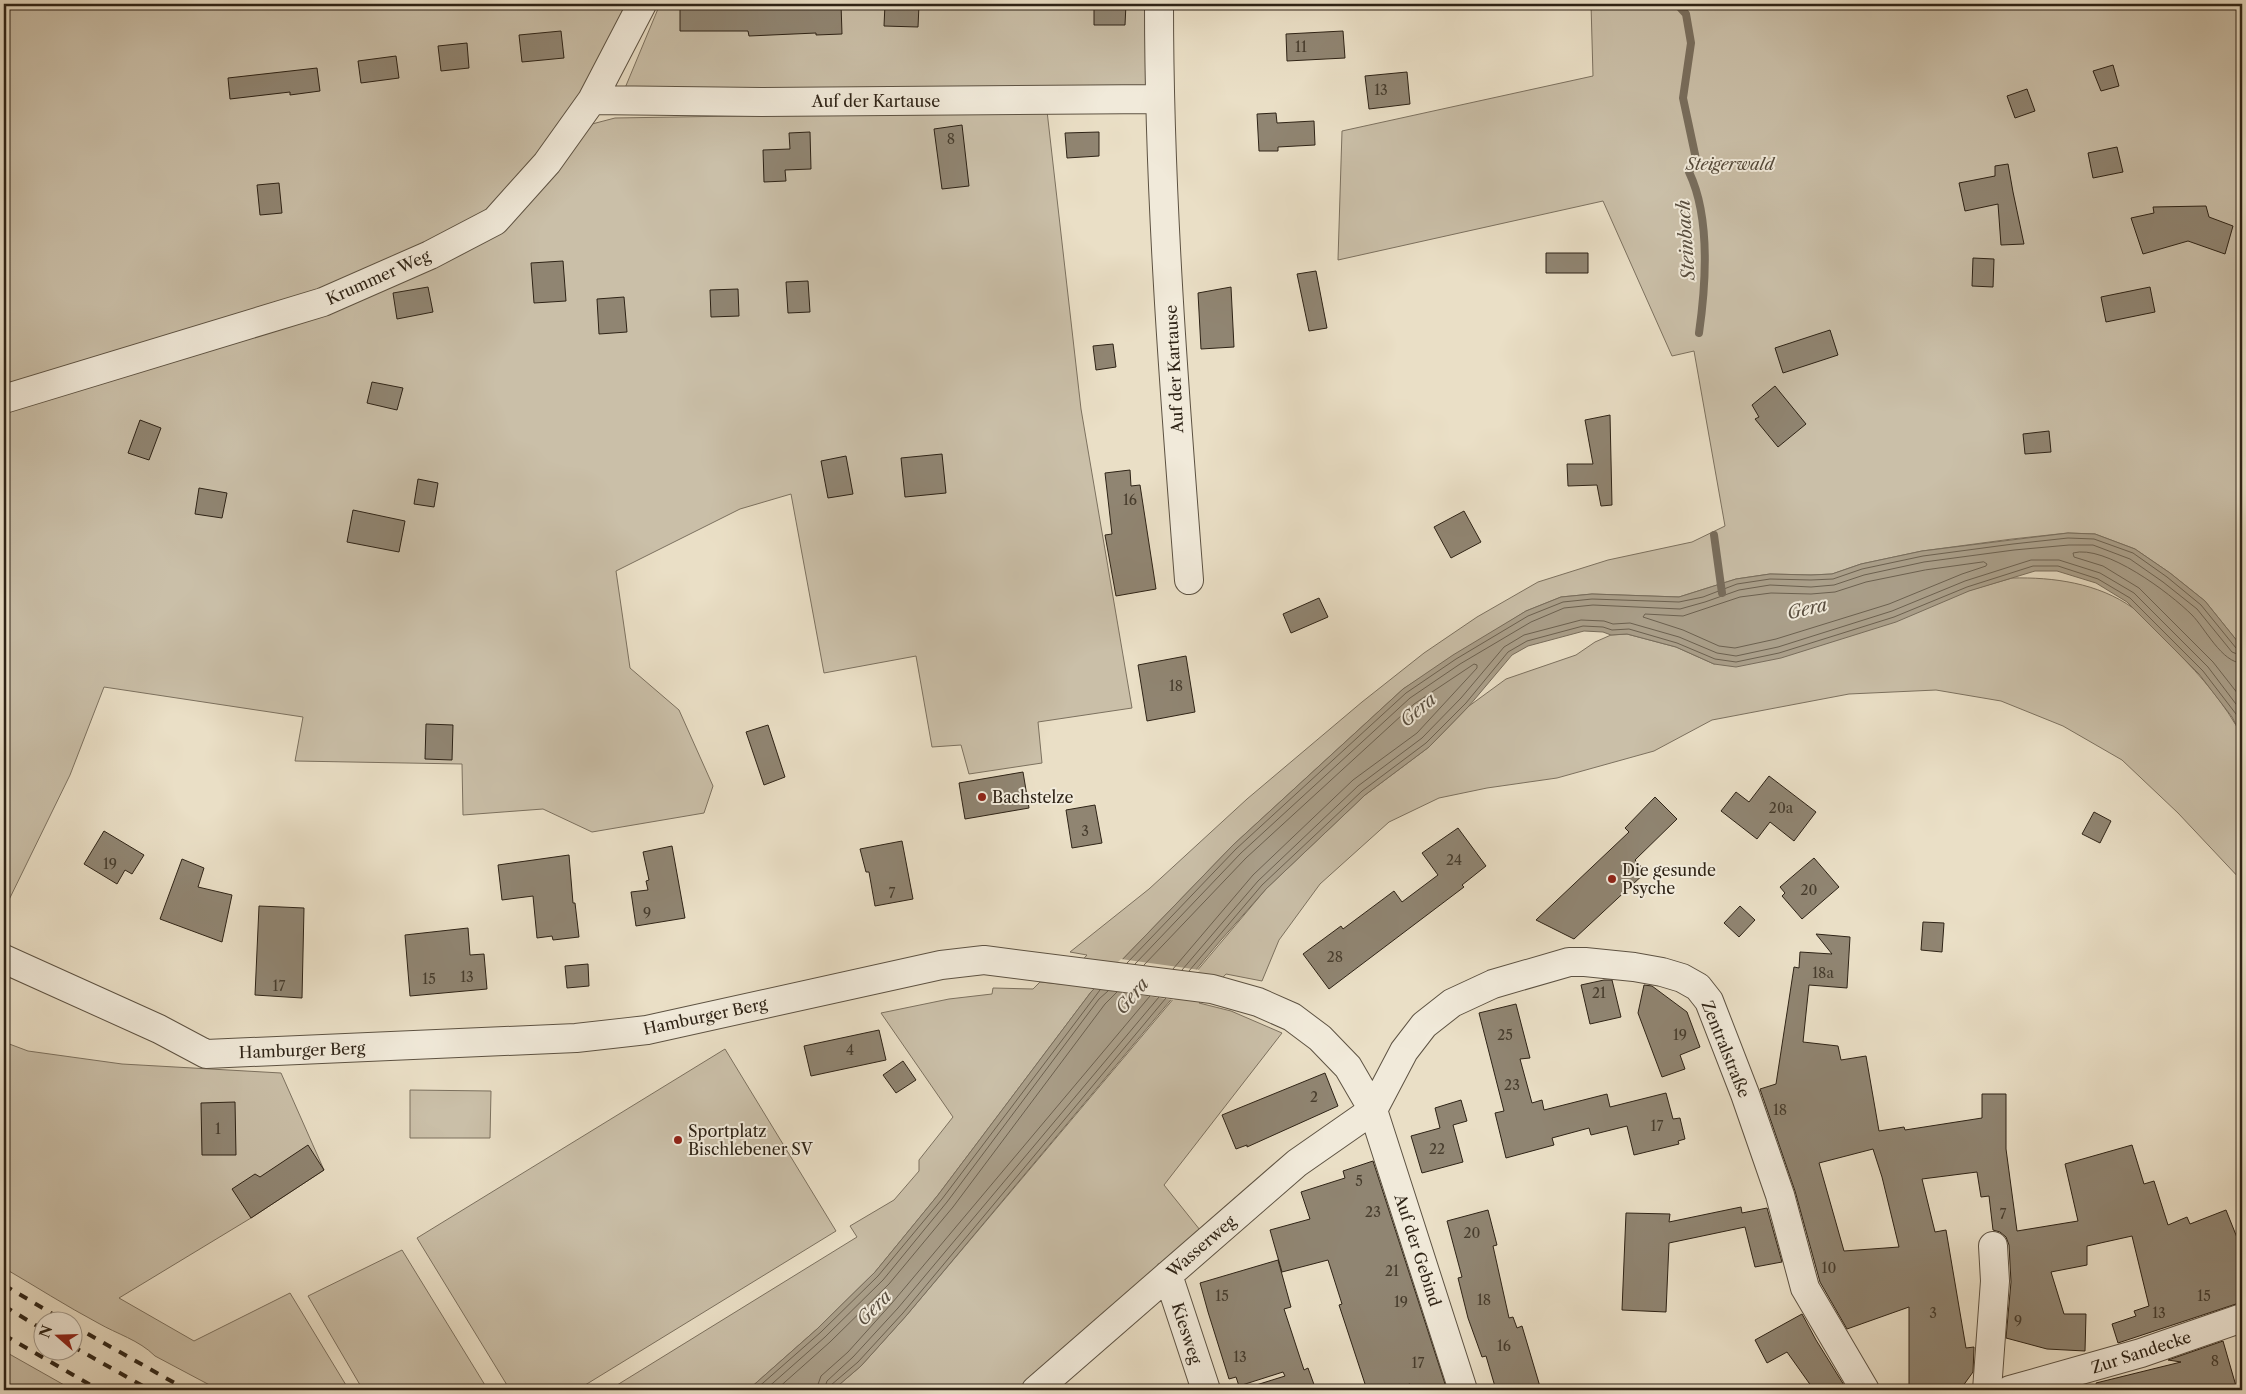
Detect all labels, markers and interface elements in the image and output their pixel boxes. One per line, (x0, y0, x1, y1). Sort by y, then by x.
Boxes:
house number: 11 (1295, 38, 1307, 56)
house number: 13 (1374, 81, 1388, 99)
street label: Auf der Kartause (811, 91, 940, 111)
house number: 8 (947, 130, 955, 148)
park label: Steigerwald (1685, 154, 1775, 174)
water label: Steinbach (1672, 199, 1700, 282)
street label: Krummer Weg (323, 245, 433, 309)
street label: Auf der Kartause (1161, 304, 1187, 435)
house number: 16 (1123, 491, 1137, 509)
water label: Gera (1785, 594, 1830, 624)
house number: 18 (1169, 677, 1183, 695)
water label: Gera (1395, 688, 1441, 732)
place label: Bachstelze (992, 787, 1074, 807)
marker: Bachstelze (976, 791, 988, 803)
house number: 20a (1769, 799, 1794, 817)
house number: 3 (1081, 822, 1089, 840)
house number: 24 (1446, 851, 1462, 869)
house number: 19 (103, 855, 117, 873)
place label: Die gesunde Psyche (1622, 860, 1716, 898)
marker: Die gesunde Psyche (1606, 873, 1618, 885)
house number: 20 (1801, 881, 1818, 899)
house number: 7 (889, 884, 896, 902)
house number: 9 (643, 904, 651, 922)
house number: 28 (1327, 948, 1343, 966)
house number: 18a (1812, 964, 1834, 982)
house number: 13 (460, 968, 474, 986)
house number: 15 (422, 970, 436, 988)
water label: Gera (1110, 973, 1154, 1019)
house number: 17 (273, 977, 285, 995)
house number: 21 (1592, 984, 1606, 1002)
street label: Hamburger Berg (641, 993, 769, 1039)
street label: Zentralstraße (1697, 997, 1755, 1101)
house number: 25 (1497, 1026, 1513, 1044)
house number: 19 (1673, 1026, 1687, 1044)
street label: Hamburger Berg (239, 1038, 366, 1062)
house number: 4 (846, 1041, 854, 1059)
house number: 23 (1504, 1076, 1520, 1094)
house number: 2 (1310, 1088, 1318, 1106)
house number: 18 (1773, 1101, 1787, 1119)
house number: 17 (1651, 1117, 1663, 1135)
house number: 1 (215, 1120, 221, 1138)
place label: Sportplatz Bischlebener SV (688, 1121, 813, 1159)
marker: Sportplatz Bischlebener SV (672, 1134, 684, 1146)
house number: 22 (1429, 1140, 1445, 1158)
house number: 5 (1355, 1172, 1363, 1190)
street label: Auf der Gebind (1390, 1190, 1446, 1309)
house number: 23 (1365, 1203, 1381, 1221)
house number: 7 (2000, 1205, 2007, 1223)
street label: Wasserweg (1162, 1210, 1240, 1282)
house number: 20 (1464, 1224, 1481, 1242)
house number: 10 (1822, 1259, 1836, 1277)
house number: 21 (1385, 1262, 1399, 1280)
water label: Gera (852, 1286, 896, 1330)
house number: 15 (1215, 1287, 1229, 1305)
house number: 15 (2197, 1287, 2211, 1305)
house number: 18 (1477, 1291, 1491, 1309)
house number: 19 (1394, 1293, 1408, 1311)
street label: Kiesweg (1168, 1300, 1206, 1367)
house number: 3 (1929, 1304, 1937, 1322)
house number: 13 (2152, 1304, 2166, 1322)
north arrow (32, 1312, 82, 1362)
house number: 9 (2014, 1312, 2022, 1330)
text: N (35, 1323, 56, 1340)
street label: Zur Sandecke (2089, 1326, 2194, 1378)
house number: 16 (1497, 1337, 1511, 1355)
house number: 13 (1233, 1348, 1247, 1366)
house number: 8 (2211, 1352, 2219, 1370)
house number: 17 (1412, 1354, 1424, 1372)

